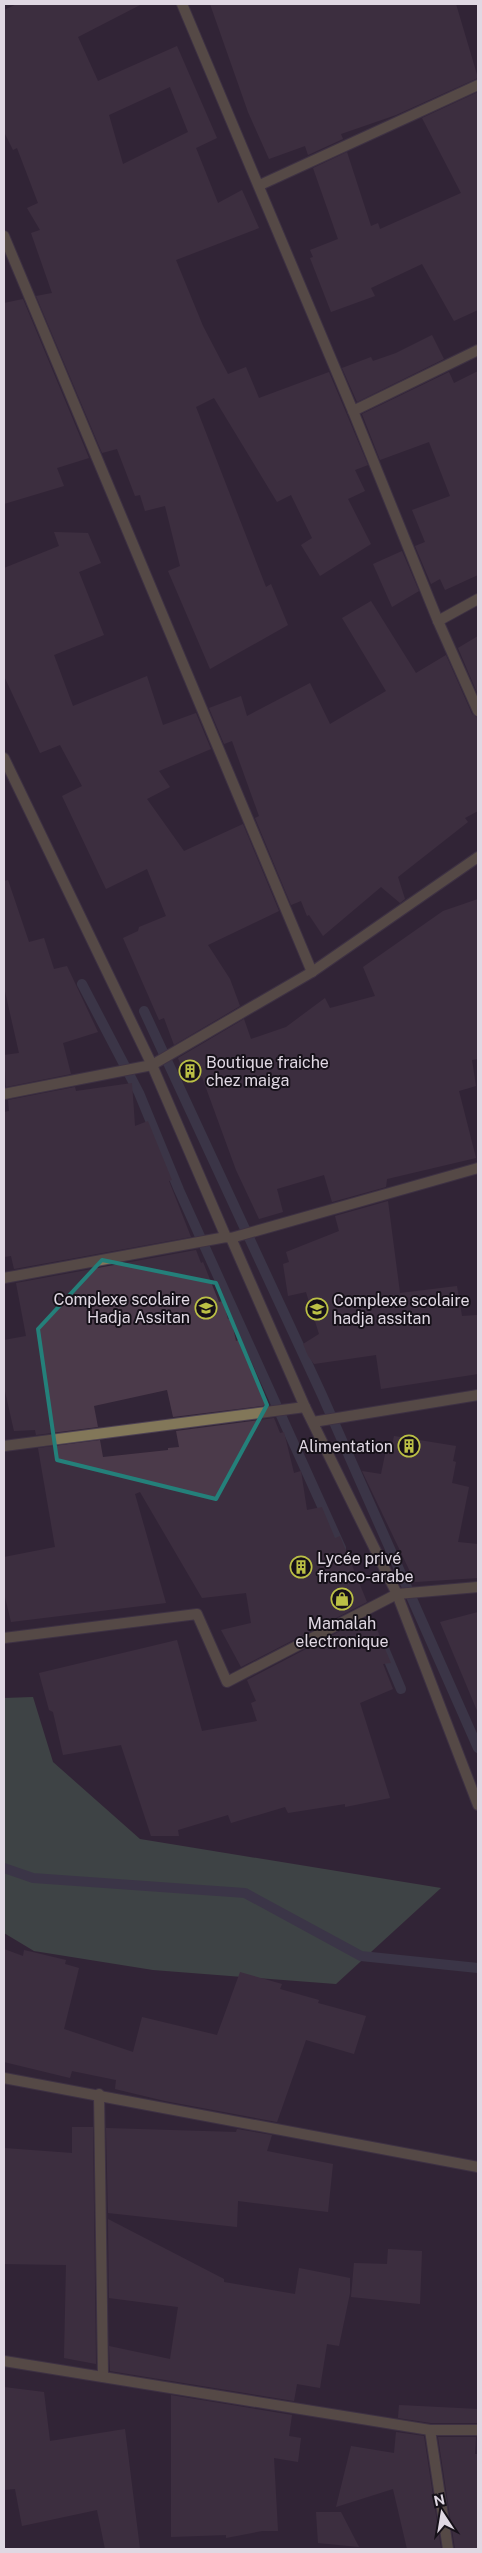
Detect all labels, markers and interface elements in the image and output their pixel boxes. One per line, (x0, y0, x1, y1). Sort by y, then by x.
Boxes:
place label: Boutique fraiche chez maiga (206, 1053, 329, 1090)
building icon: Boutique fraiche chez maiga (178, 1059, 202, 1083)
place label: Complexe scolaire Hadja Assitan (53, 1290, 190, 1327)
place label: Complexe scolaire hadja assitan (333, 1291, 470, 1328)
school or university icon: Complexe scolaire Hadja Assitan (194, 1296, 218, 1320)
school or university icon: Complexe scolaire hadja assitan (305, 1297, 329, 1321)
building icon: Alimentation (397, 1434, 421, 1458)
place label: Alimentation (298, 1437, 393, 1456)
place label: Lycée privé franco-arabe (317, 1549, 414, 1586)
building icon: Lycée privé franco-arabe (289, 1555, 313, 1579)
shop icon: Mamalah electronique (330, 1587, 354, 1611)
place label: Mamalah electronique (295, 1614, 389, 1651)
north arrow (417, 2488, 467, 2538)
text: N (432, 2491, 446, 2509)

